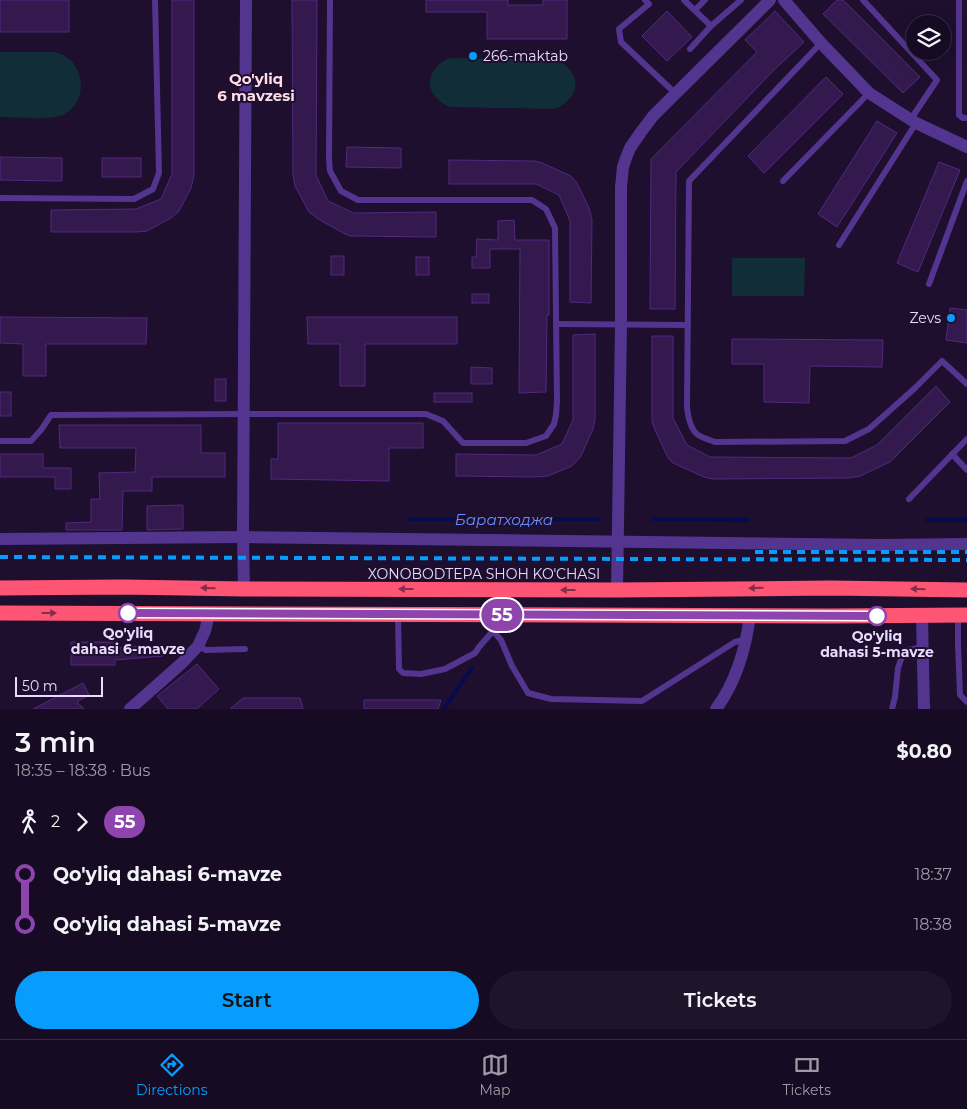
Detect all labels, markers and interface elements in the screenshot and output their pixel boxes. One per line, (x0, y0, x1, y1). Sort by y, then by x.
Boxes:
map controls (906, 15, 951, 60)
button: layers (906, 15, 951, 60)
place label: 266-maktab (483, 47, 568, 65)
marker: 266-maktab (467, 50, 479, 62)
district label: Qo'yliq 6 mavzesi (217, 69, 295, 105)
place label: Zevs (909, 309, 941, 327)
marker: Zevs (945, 312, 957, 324)
water label: Баратходжа (455, 510, 553, 529)
street label: XONOBODTEPA SHOH KO'CHASI (368, 565, 600, 583)
one-way arrow (200, 584, 216, 592)
one-way arrow (748, 584, 764, 592)
one-way arrow (398, 585, 414, 593)
one-way arrow (910, 585, 926, 593)
one-way arrow (560, 586, 576, 594)
line badge: 55 (480, 599, 524, 631)
marker: Qo'yliq dahasi 6-mavze (118, 603, 138, 623)
text: 55 (491, 604, 513, 626)
marker: Qo'yliq dahasi 5-mavze (867, 606, 887, 626)
one-way arrow (41, 609, 57, 617)
place label: Qo'yliq dahasi 6-mavze (71, 624, 185, 658)
place label: Qo'yliq dahasi 5-mavze (820, 627, 934, 661)
scale bar (15, 674, 102, 697)
text: 50 m (22, 677, 58, 695)
text: 3 min (15, 725, 96, 759)
text: $0.80 (897, 740, 952, 763)
text: 18:35 – 18:38 · Bus (15, 761, 150, 780)
icon: walk (15, 808, 43, 836)
icon: forward (68, 808, 96, 836)
text: 55 (114, 811, 135, 833)
text: 2 (51, 812, 60, 831)
text: Qo'yliq dahasi 6-mavze (53, 863, 282, 886)
text: 18:37 (914, 865, 952, 884)
text: Qo'yliq dahasi 5-mavze (53, 913, 281, 936)
text: 18:38 (913, 915, 952, 934)
button: Start (15, 971, 479, 1029)
button: Tickets (489, 971, 952, 1029)
tab: Directions (136, 1051, 208, 1099)
tab: Map (479, 1051, 511, 1099)
tab: Tickets (782, 1051, 831, 1099)

